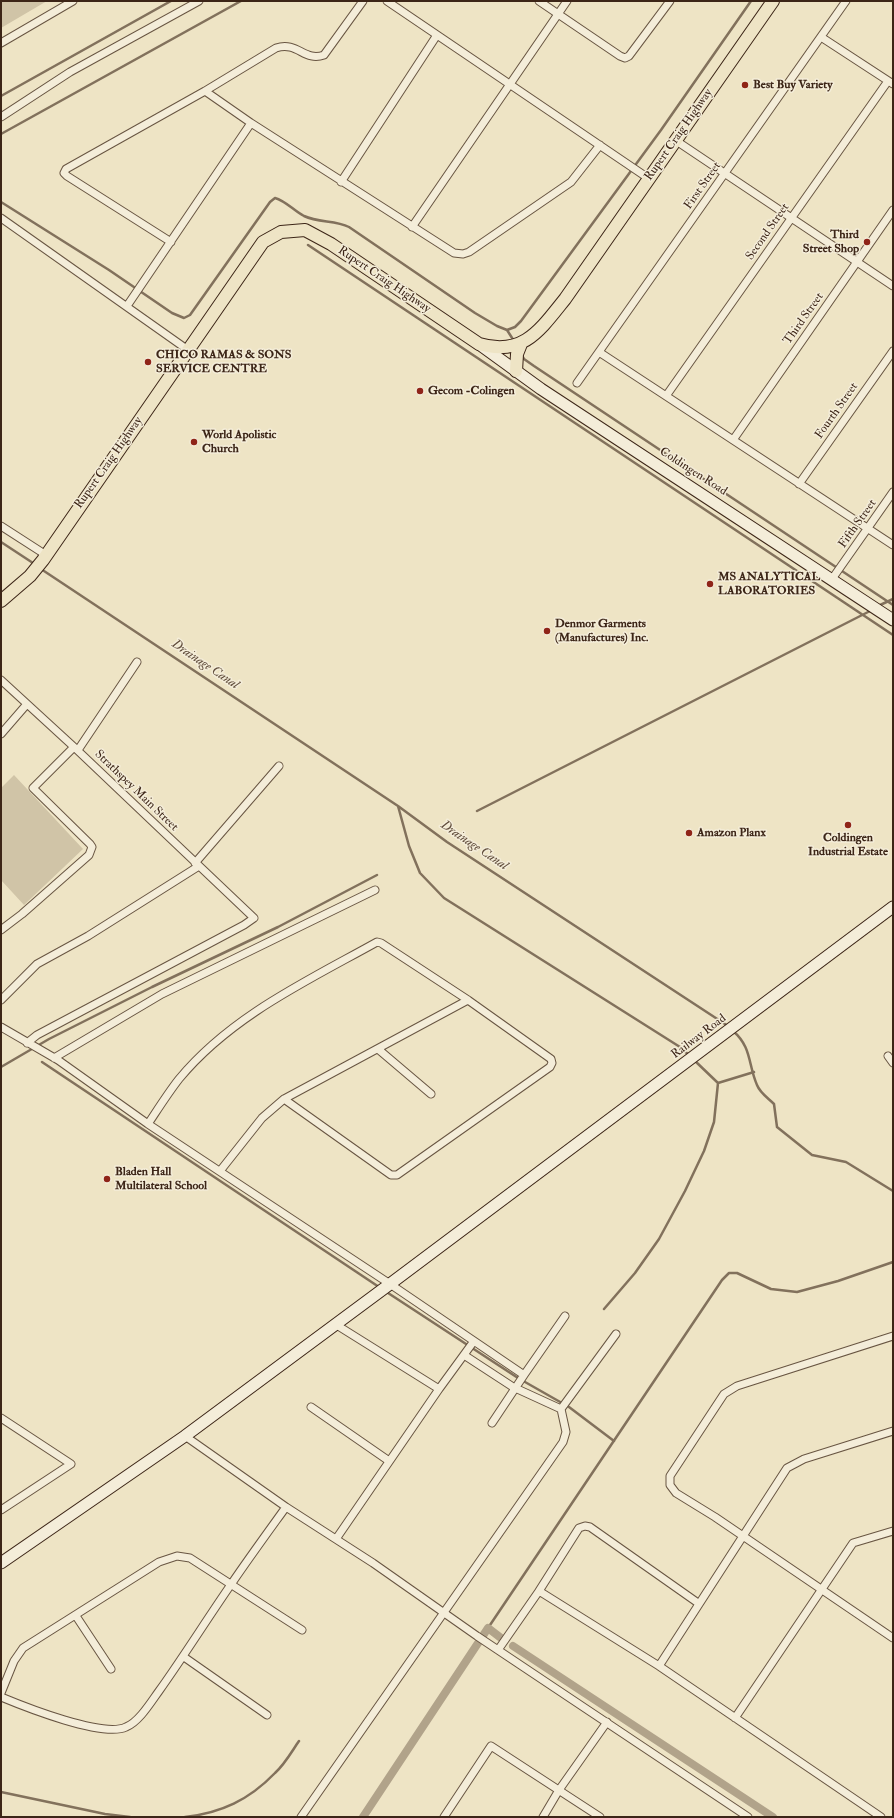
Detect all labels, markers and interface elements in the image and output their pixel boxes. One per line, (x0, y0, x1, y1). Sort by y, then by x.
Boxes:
place label: Best Buy Variety (753, 78, 832, 92)
marker: Best Buy Variety (740, 80, 750, 90)
street label: Rupert Craig Highway (642, 86, 716, 184)
street label: First Street (681, 160, 725, 212)
street label: Second Street (743, 201, 793, 263)
place label: Third Street Shop (803, 228, 859, 256)
marker: Third Street Shop (862, 237, 872, 247)
street label: Rupert Craig Highway (335, 244, 433, 316)
street label: Third Street (781, 290, 827, 348)
place label: CHICO RAMAS & SONS SERVICE CENTRE (156, 348, 291, 376)
marker: CHICO RAMAS & SONS SERVICE CENTRE (143, 357, 153, 367)
street label: Fourth Street (812, 380, 862, 442)
place label: Gecom -Colingen (428, 384, 515, 398)
marker: Gecom -Colingen (415, 386, 425, 396)
street label: Rupert Craig Highway (72, 414, 146, 512)
place label: World Apolistic Church (202, 428, 276, 456)
marker: World Apolistic Church (189, 437, 199, 447)
street label: Coldingen Road (657, 445, 729, 499)
street label: Fifth Street (836, 497, 880, 551)
place label: MS ANALYTICAL LABORATORIES (718, 570, 820, 598)
marker: MS ANALYTICAL LABORATORIES (705, 579, 715, 589)
place label: Denmor Garments (Manufactures) Inc. (555, 617, 648, 645)
marker: Denmor Garments (Manufactures) Inc. (542, 626, 552, 636)
water label: Drainage Canal (168, 637, 242, 693)
street label: Strathspey Main Street (91, 747, 181, 835)
water label: Drainage Canal (437, 818, 511, 874)
marker: Coldingen Industrial Estate (843, 820, 853, 830)
place label: Amazon Planx (697, 826, 766, 840)
marker: Amazon Planx (684, 828, 694, 838)
place label: Coldingen Industrial Estate (808, 831, 888, 859)
street label: Railway Road (669, 1012, 729, 1062)
place label: Bladen Hall Multilateral School (115, 1165, 207, 1193)
marker: Bladen Hall Multilateral School (102, 1174, 112, 1184)

